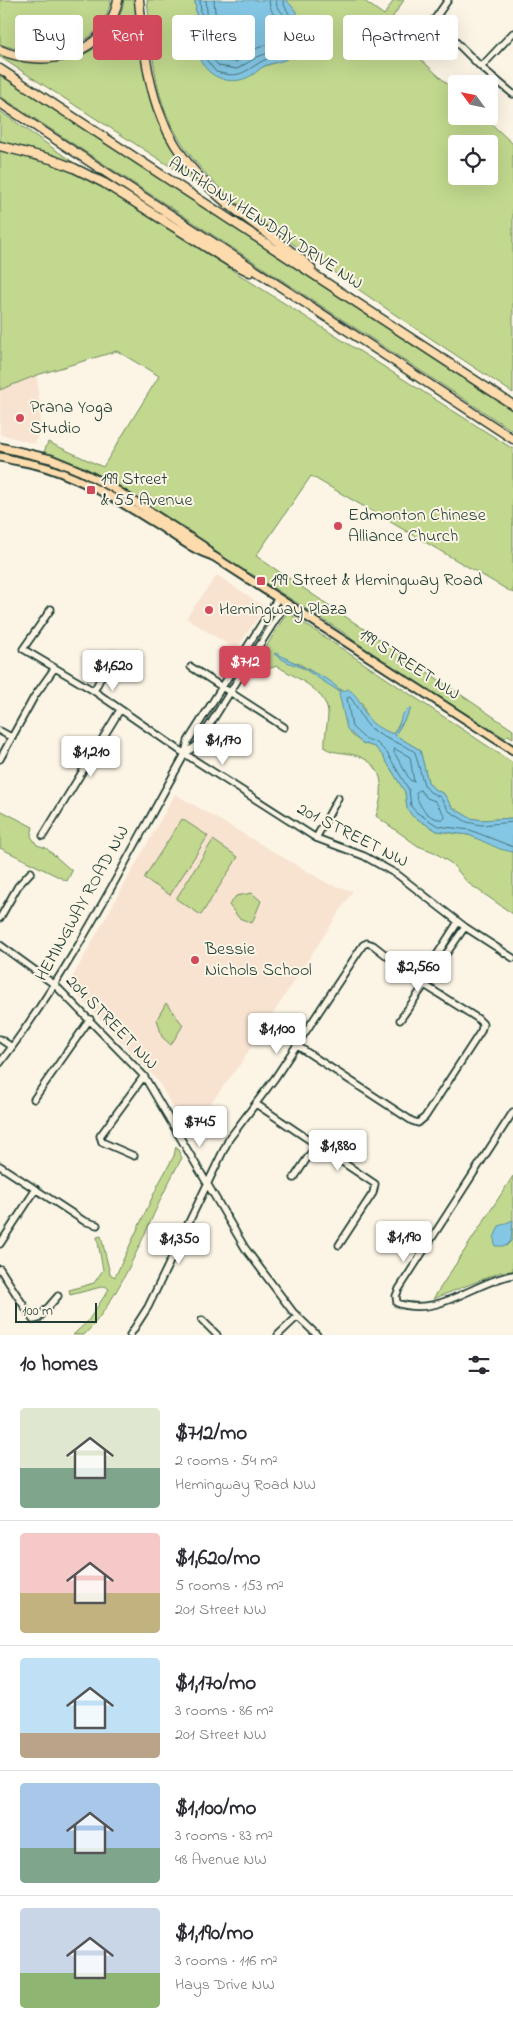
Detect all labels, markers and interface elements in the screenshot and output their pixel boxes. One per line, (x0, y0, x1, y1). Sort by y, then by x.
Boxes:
chip: Buy (15, 15, 83, 60)
chip: Rent (93, 15, 162, 60)
chip: Filters (172, 15, 255, 60)
chip: New (265, 15, 333, 60)
chip: Apartment (343, 15, 458, 60)
north arrow (448, 75, 498, 125)
map controls (448, 75, 498, 185)
button: locate (448, 135, 498, 185)
street label: ANTHONY HENDAY DRIVE NW (162, 151, 368, 297)
place label: Prana Yoga Studio (30, 395, 113, 442)
marker: Prana Yoga Studio (14, 412, 26, 424)
place label: 199 Street & 55 Avenue (101, 467, 194, 514)
marker: 199 Street & 55 Avenue (85, 484, 97, 496)
place label: Edmonton Chinese Alliance Church (348, 503, 487, 550)
marker: Edmonton Chinese Alliance Church (332, 520, 344, 532)
place label: 199 Street & Hemingway Road (271, 568, 483, 595)
marker: 199 Street & Hemingway Road (255, 575, 267, 587)
place label: Hemingway Plaza (219, 597, 347, 624)
marker: Hemingway Plaza (203, 604, 215, 616)
street label: 199 STREET NW (353, 623, 465, 707)
pin: $712 (215, 646, 275, 688)
pin: $1,620 (72, 650, 154, 692)
text: $712 (230, 650, 260, 674)
text: $1,620 (93, 654, 133, 678)
pin: $1,170 (182, 724, 264, 766)
text: $1,170 (205, 728, 241, 752)
pin: $1,210 (50, 736, 132, 778)
text: $1,210 (72, 740, 110, 764)
street label: 201 STREET NW (292, 797, 412, 875)
street label: HEMINGWAY ROAD NW (29, 821, 137, 987)
place label: Bessie Nichols School (204, 937, 312, 984)
pin: $2,560 (377, 950, 459, 993)
marker: Bessie Nichols School (189, 954, 201, 966)
text: $2,560 (396, 955, 440, 979)
street label: 204 STREET NW (59, 970, 163, 1076)
pin: $1,100 (236, 1012, 318, 1055)
text: $1,100 (259, 1017, 295, 1041)
pin: $745 (170, 1106, 230, 1148)
text: $745 (184, 1110, 216, 1134)
pin: $1,880 (297, 1130, 379, 1172)
text: $1,880 (320, 1134, 356, 1158)
pin: $1,190 (363, 1220, 445, 1263)
pin: $1,350 (138, 1222, 220, 1265)
text: $1,190 (387, 1225, 421, 1249)
text: $1,350 (159, 1227, 199, 1251)
scale bar (15, 1300, 98, 1323)
text: 100 m (22, 1301, 53, 1322)
text: 10 homes (20, 1350, 98, 1380)
icon: filters (465, 1351, 493, 1379)
text: $712/mo (175, 1419, 247, 1449)
icon: home (60, 1428, 120, 1488)
text: 2 rooms · 54 m² (175, 1449, 277, 1473)
text: Hemingway Road NW (175, 1473, 316, 1497)
text: $1,620/mo (175, 1544, 260, 1574)
icon: home (60, 1553, 120, 1613)
text: 5 rooms · 153 m² (175, 1574, 284, 1598)
text: 201 Street NW (175, 1598, 266, 1622)
text: $1,170/mo (175, 1669, 256, 1699)
icon: home (60, 1678, 120, 1738)
text: 3 rooms · 86 m² (175, 1699, 273, 1723)
text: 201 Street NW (175, 1723, 266, 1747)
text: $1,100/mo (175, 1794, 257, 1824)
icon: home (60, 1803, 120, 1863)
text: 3 rooms · 83 m² (175, 1824, 273, 1848)
text: 48 Avenue NW (175, 1848, 267, 1872)
text: $1,190/mo (175, 1919, 254, 1949)
icon: home (60, 1928, 120, 1988)
text: 3 rooms · 116 m² (175, 1949, 278, 1973)
text: Hays Drive NW (175, 1973, 275, 1997)

